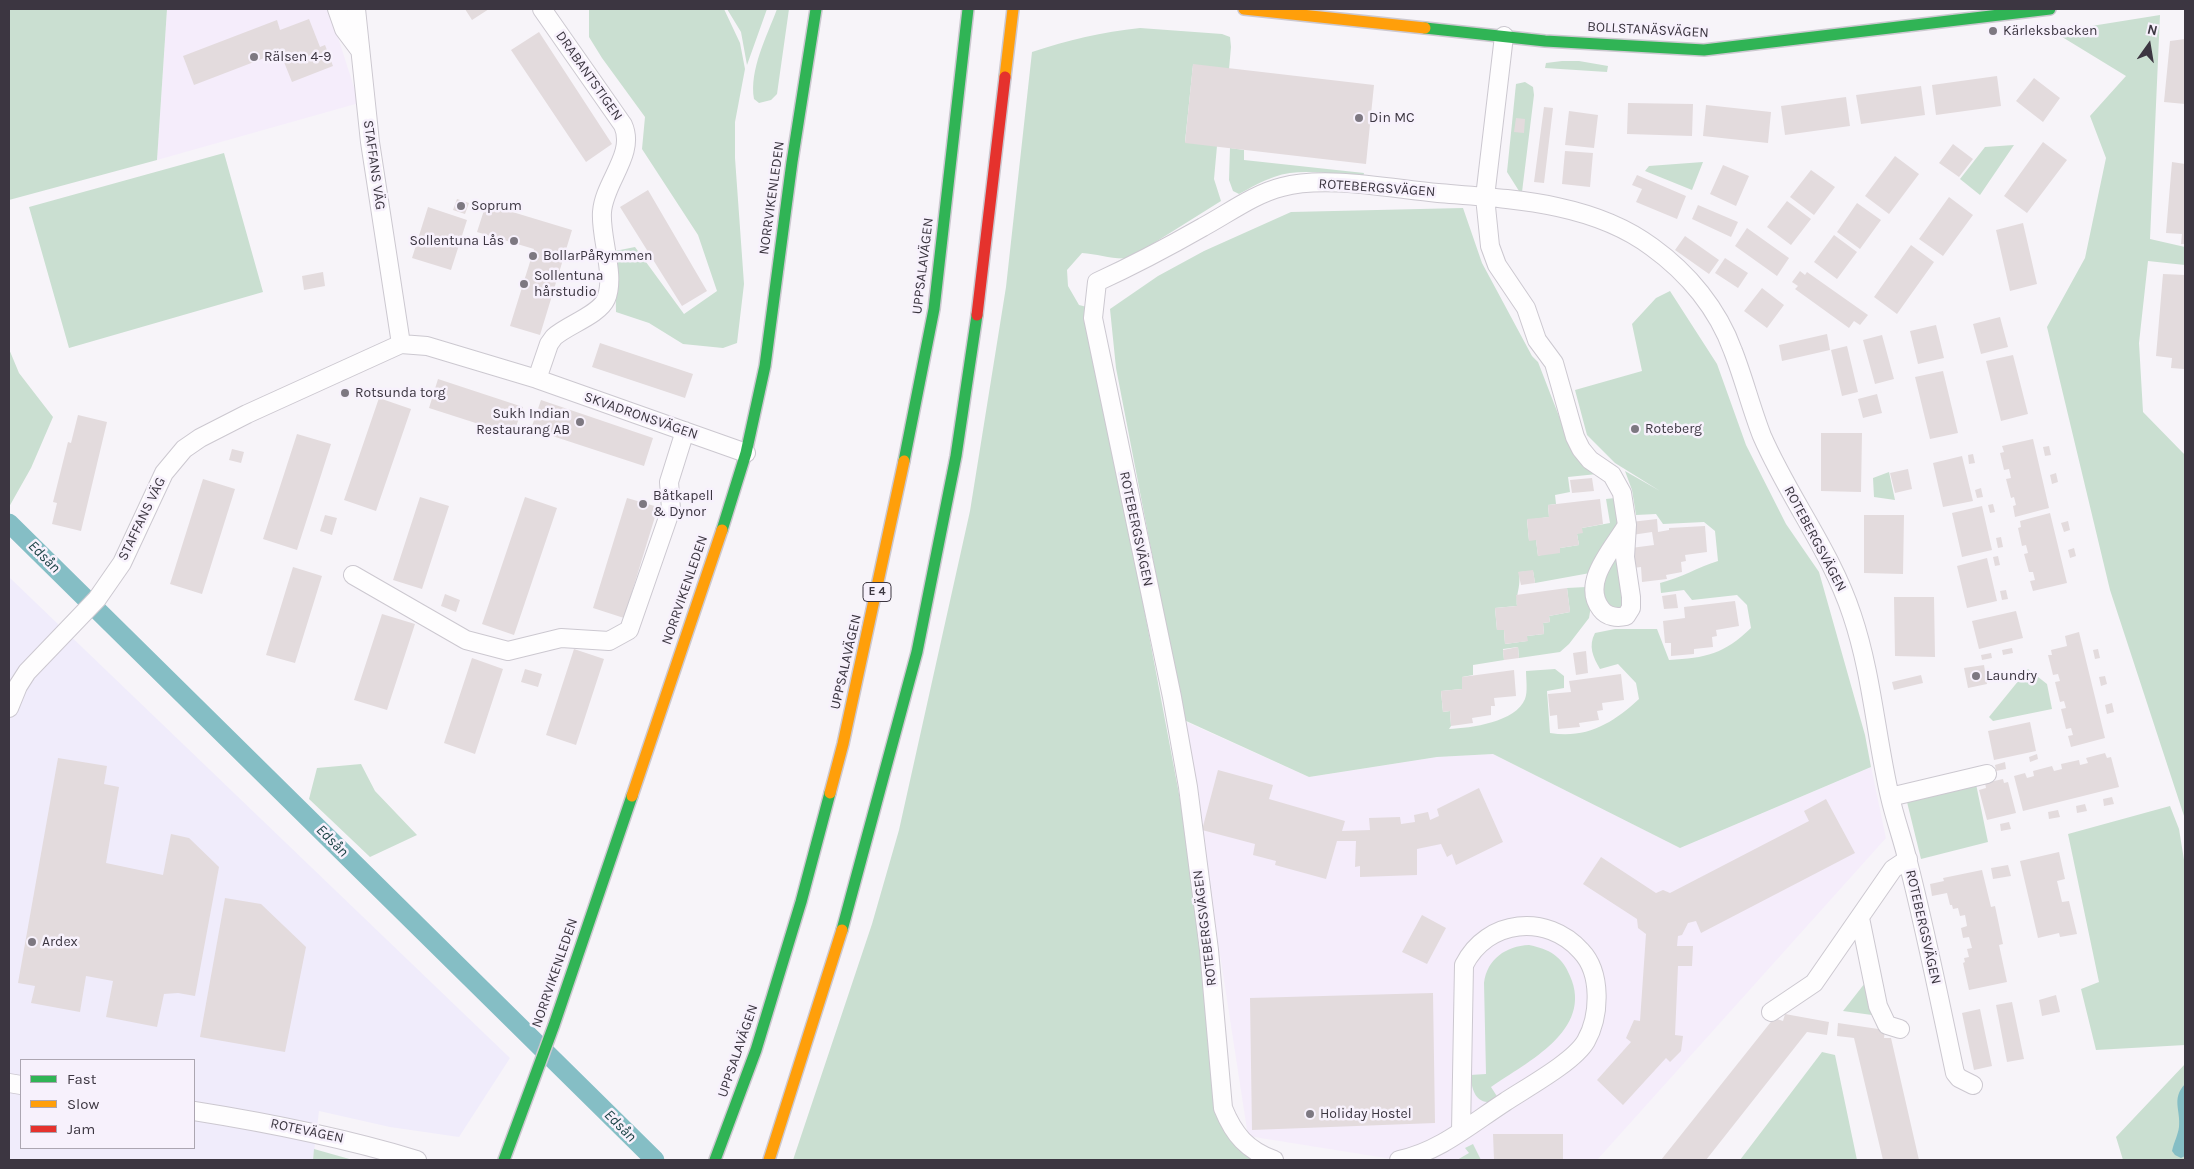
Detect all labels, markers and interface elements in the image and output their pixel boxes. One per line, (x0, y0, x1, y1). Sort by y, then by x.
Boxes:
street label: BOLLSTANÄSVÄGEN (1587, 18, 1709, 42)
north arrow (2124, 20, 2174, 70)
text: N (2146, 20, 2159, 39)
place label: Kärleksbacken (2003, 23, 2097, 39)
marker: Kärleksbacken (1987, 25, 1999, 37)
street label: DRABANTSTIGEN (552, 28, 626, 124)
place label: Rälsen 4-9 (264, 49, 331, 65)
marker: Rälsen 4-9 (248, 51, 260, 63)
place label: Din MC (1369, 110, 1415, 126)
marker: Din MC (1353, 112, 1365, 124)
street label: STAFFANS VÄG (359, 119, 389, 211)
street label: NORRVIKENLEDEN (756, 140, 788, 256)
street label: ROTEBERGSVÄGEN (1318, 176, 1436, 200)
place label: Soprum (471, 198, 522, 214)
marker: Soprum (455, 200, 467, 212)
street label: UPPSALAVÄGEN (909, 217, 937, 315)
place label: Sollentuna Lås (410, 233, 504, 249)
marker: Sollentuna Lås (508, 235, 520, 247)
place label: BollarPåRymmen (543, 248, 652, 264)
marker: BollarPåRymmen (527, 250, 539, 262)
place label: Sollentuna hårstudio (534, 268, 603, 300)
marker: Sollentuna hårstudio (518, 278, 530, 290)
place label: Rotsunda torg (355, 385, 446, 401)
marker: Rotsunda torg (339, 387, 351, 399)
street label: SKVADRONSVÄGEN (582, 389, 700, 443)
place label: Sukh Indian Restaurang AB (476, 406, 570, 438)
marker: Sukh Indian Restaurang AB (574, 416, 586, 428)
place label: Roteberg (1645, 421, 1702, 437)
marker: Roteberg (1629, 423, 1641, 435)
street label: ROTEBERGSVÄGEN (1116, 470, 1156, 588)
street label: STAFFANS VÄG (115, 475, 169, 563)
street label: ROTEBERGSVÄGEN (1780, 483, 1850, 595)
place label: Båtkapell & Dynor (653, 488, 713, 520)
marker: Båtkapell & Dynor (637, 498, 649, 510)
street label: NORRVIKENLEDEN (658, 533, 712, 647)
water label: Edsån (24, 537, 64, 577)
road number: E 4 (863, 582, 891, 602)
street label: UPPSALAVÄGEN (827, 613, 865, 711)
place label: Laundry (1986, 668, 2037, 684)
marker: Laundry (1970, 670, 1982, 682)
water label: Edsån (312, 821, 352, 861)
street label: ROTEBERGSVÄGEN (1902, 868, 1944, 986)
street label: ROTEBERGSVÄGEN (1190, 869, 1220, 987)
street label: NORRVIKENLEDEN (528, 916, 582, 1030)
place label: Ardex (42, 934, 78, 950)
marker: Ardex (26, 936, 38, 948)
street label: UPPSALAVÄGEN (714, 1002, 762, 1100)
legend (20, 1059, 195, 1149)
text: Fast (67, 1070, 96, 1088)
text: Slow (67, 1095, 99, 1113)
water label: Edsån (600, 1106, 640, 1146)
place label: Holiday Hostel (1320, 1106, 1412, 1122)
marker: Holiday Hostel (1304, 1108, 1316, 1120)
street label: ROTEVÄGEN (269, 1115, 345, 1147)
text: Jam (67, 1120, 95, 1138)

